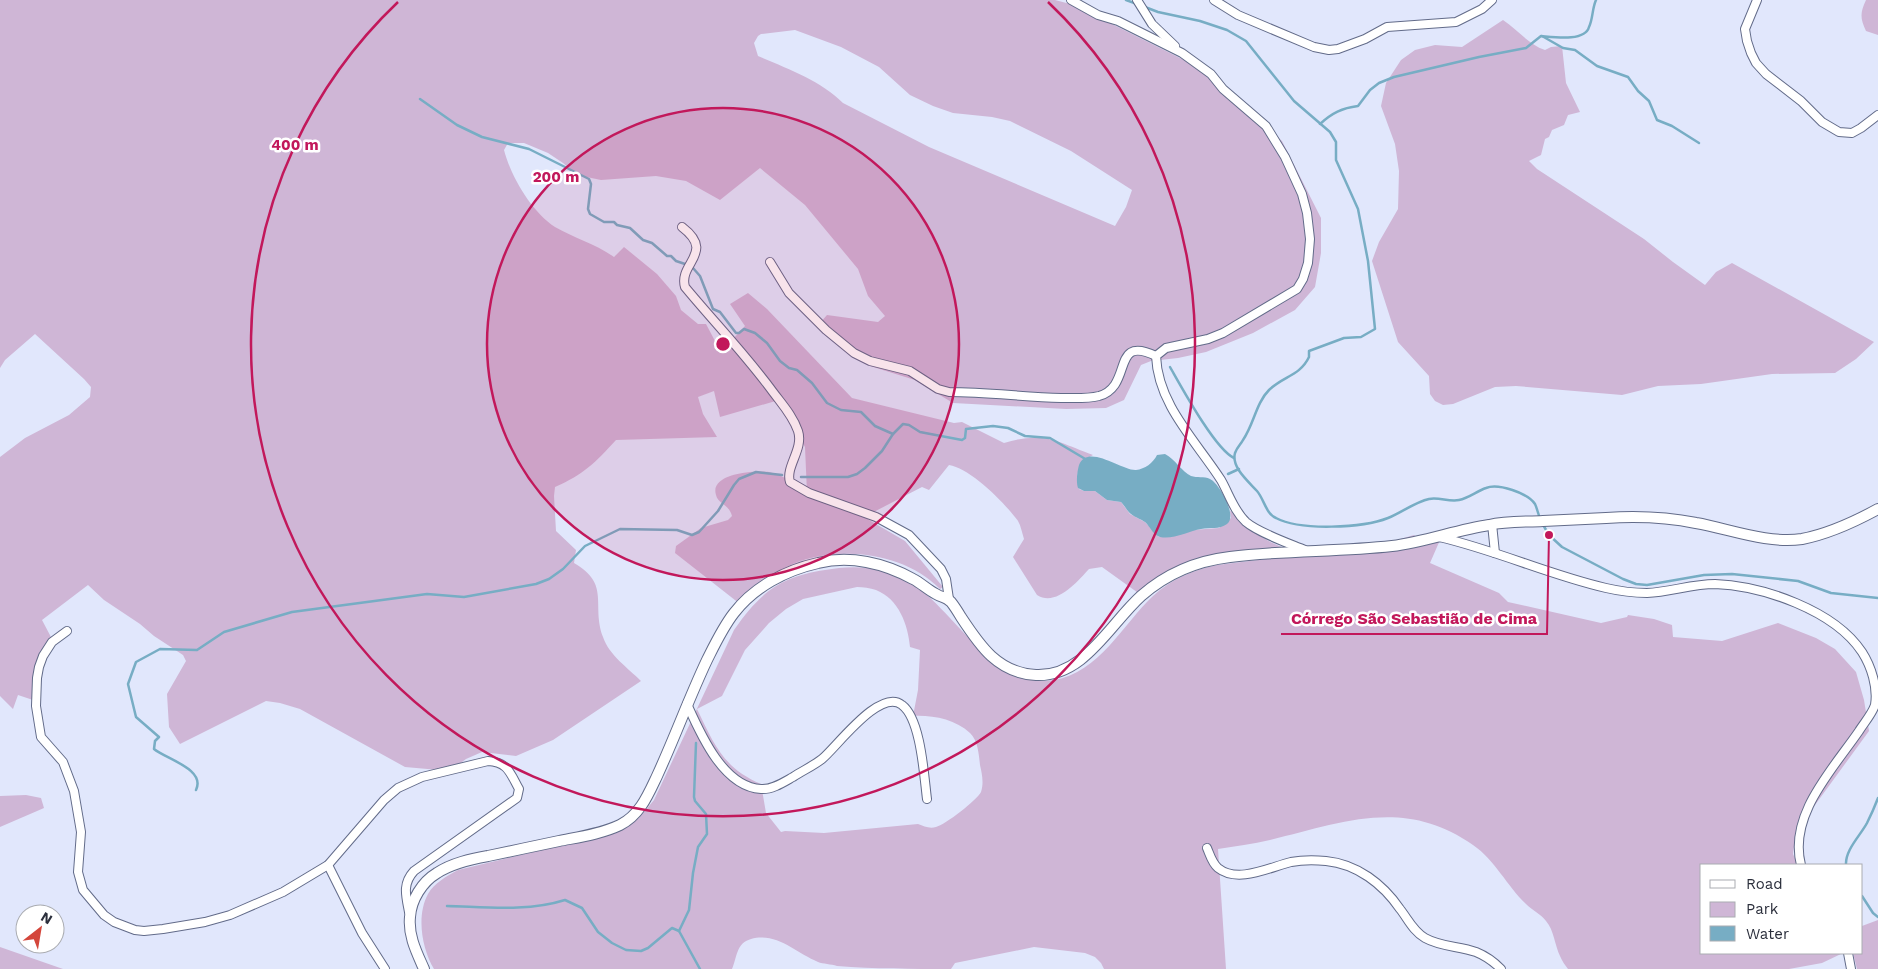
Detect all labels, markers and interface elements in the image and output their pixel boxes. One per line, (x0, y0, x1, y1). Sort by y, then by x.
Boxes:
text: 400 m (271, 136, 319, 154)
text: 200 m (533, 168, 579, 186)
centre of rings (714, 335, 732, 353)
callout: Córrego São Sebastião de Cima (1281, 603, 1547, 634)
text: Córrego São Sebastião de Cima (1291, 609, 1538, 628)
legend (1700, 864, 1863, 954)
text: Road (1746, 875, 1783, 893)
text: Park (1746, 900, 1779, 918)
north arrow (15, 904, 65, 954)
text: N (38, 908, 55, 927)
text: Water (1746, 925, 1789, 943)

